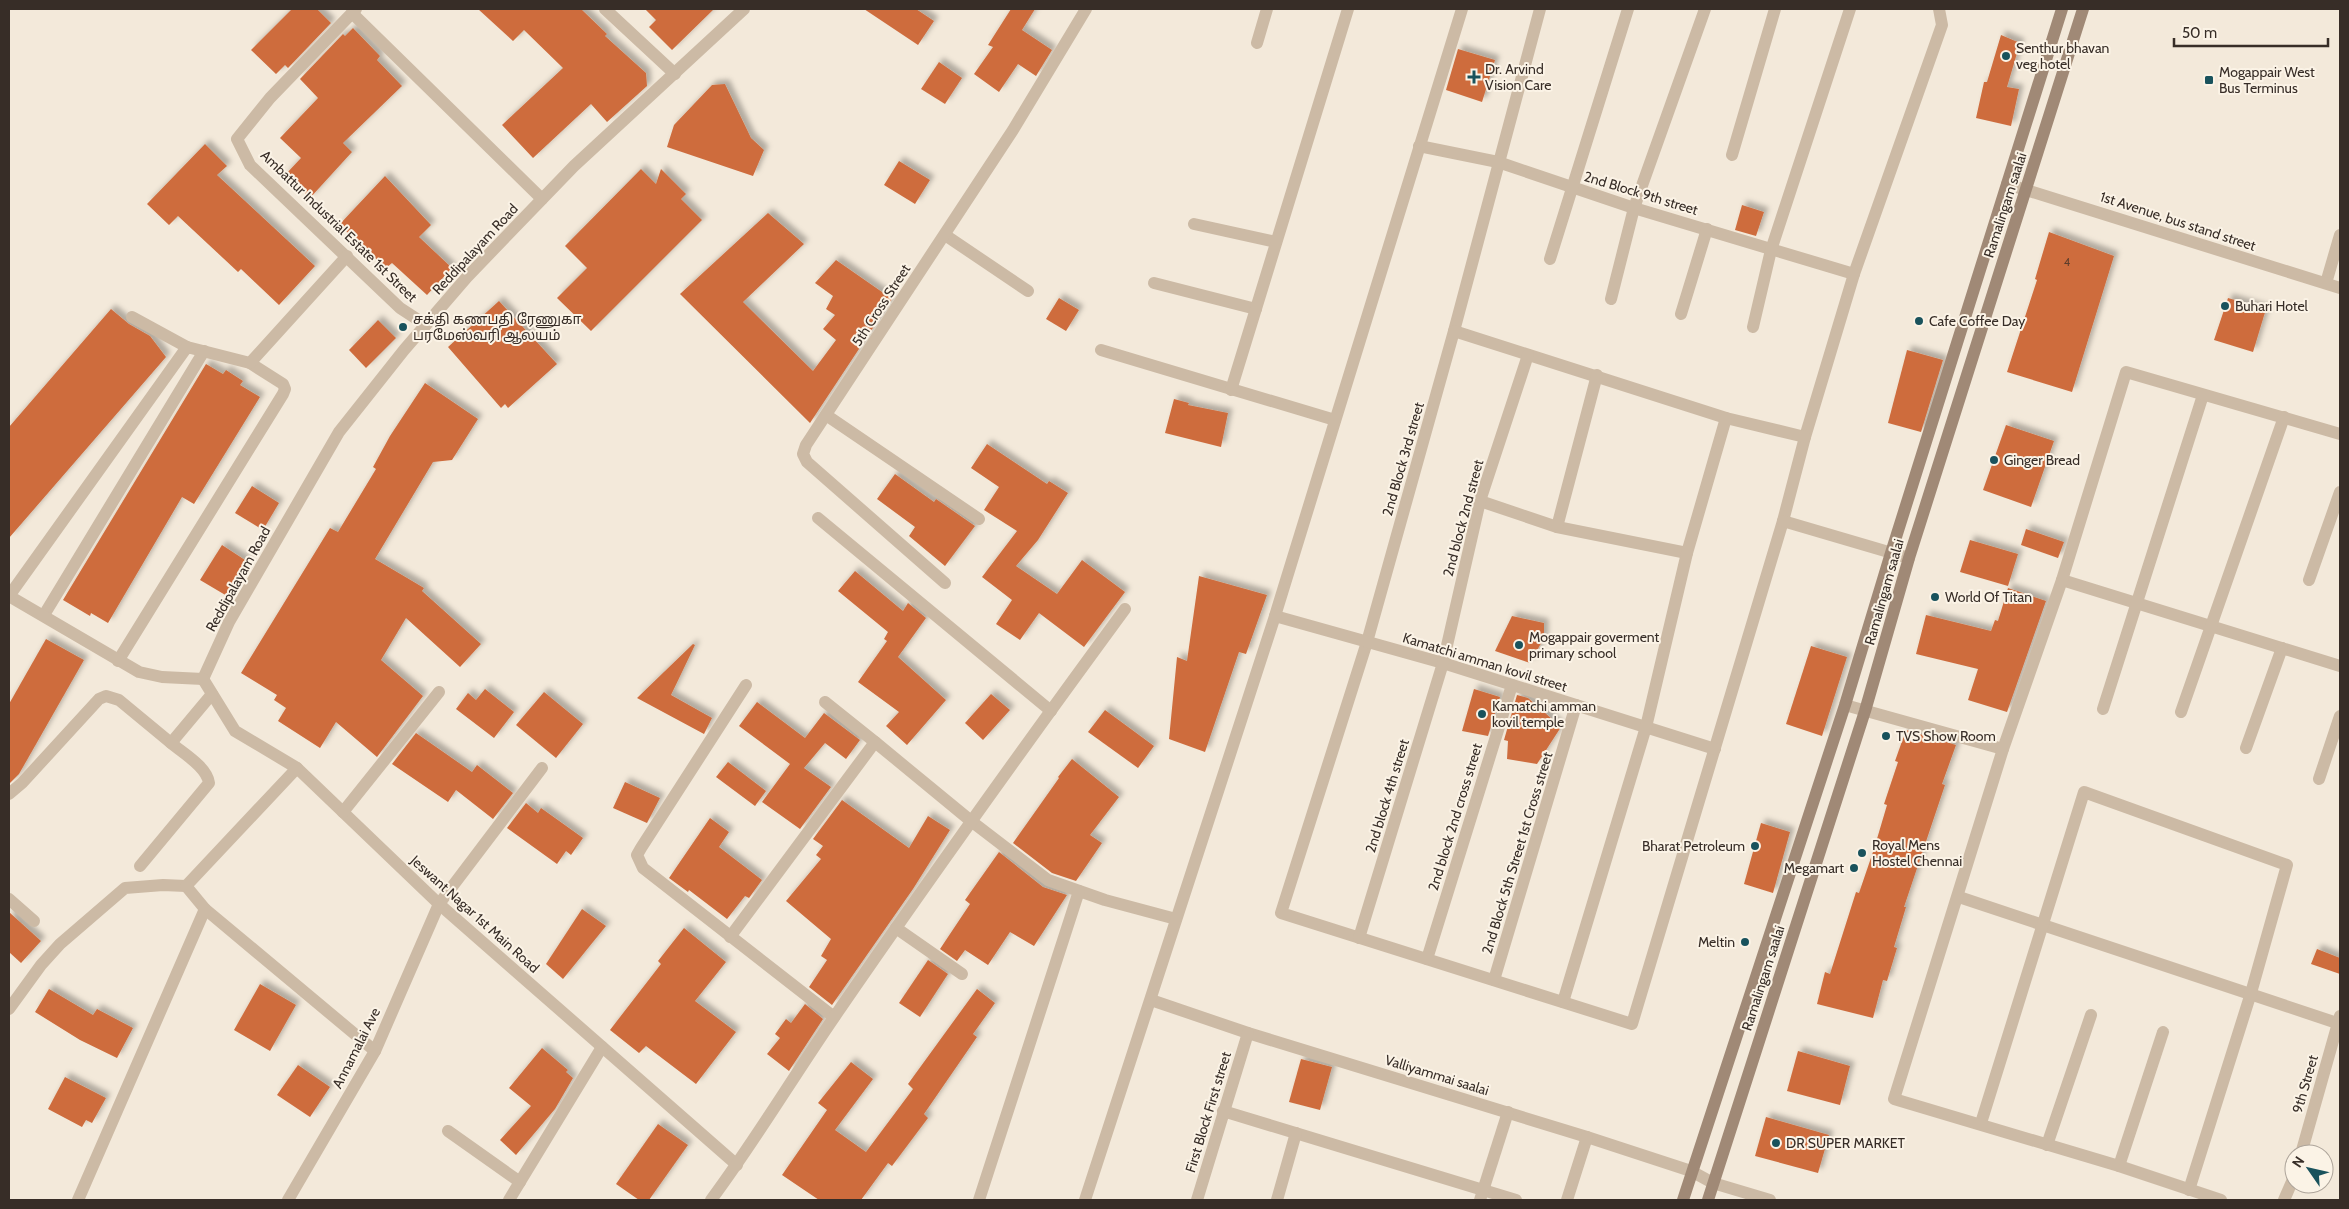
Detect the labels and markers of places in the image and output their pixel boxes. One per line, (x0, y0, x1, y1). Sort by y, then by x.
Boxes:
place label: Senthur bhavan veg hotel (2016, 39, 2110, 73)
marker: Senthur bhavan veg hotel (2000, 50, 2012, 62)
place label: Dr. Arvind Vision Care (1485, 60, 1551, 94)
place label: Mogappair West Bus Terminus (2219, 63, 2315, 97)
marker: Dr. Arvind Vision Care (1467, 70, 1481, 84)
marker: Mogappair West Bus Terminus (2203, 74, 2215, 86)
place label: Buhari Hotel (2235, 297, 2309, 315)
marker: Buhari Hotel (2219, 300, 2231, 312)
place label: சக்தி கணபதி ரேணுகா பரமேஸ்வரி ஆலயம் (413, 310, 582, 345)
place label: Cafe Coffee Day (1929, 312, 2025, 330)
marker: Cafe Coffee Day (1913, 315, 1925, 327)
marker: சக்தி கணபதி ரேணுகா பரமேஸ்வரி ஆலயம் (397, 321, 409, 333)
place label: Ginger Bread (2004, 451, 2080, 469)
marker: Ginger Bread (1988, 454, 2000, 466)
place label: World Of Titan (1945, 588, 2032, 606)
marker: World Of Titan (1929, 591, 1941, 603)
place label: Mogappair goverment primary school (1529, 628, 1660, 662)
marker: Mogappair goverment primary school (1513, 639, 1525, 651)
place label: Kamatchi amman kovil temple (1492, 697, 1596, 731)
marker: Kamatchi amman kovil temple (1476, 708, 1488, 720)
place label: TVS Show Room (1896, 727, 1996, 745)
marker: TVS Show Room (1880, 730, 1892, 742)
place label: Royal Mens Hostel Chennai (1872, 836, 1962, 870)
place label: Bharat Petroleum (1642, 837, 1745, 855)
marker: Bharat Petroleum (1749, 840, 1761, 852)
marker: Royal Mens Hostel Chennai (1856, 847, 1868, 859)
place label: Megamart (1784, 859, 1844, 877)
marker: Megamart (1848, 862, 1860, 874)
place label: Meltin (1698, 933, 1735, 951)
marker: Meltin (1739, 936, 1751, 948)
place label: DR SUPER MARKET (1786, 1134, 1906, 1152)
marker: DR SUPER MARKET (1770, 1137, 1782, 1149)

